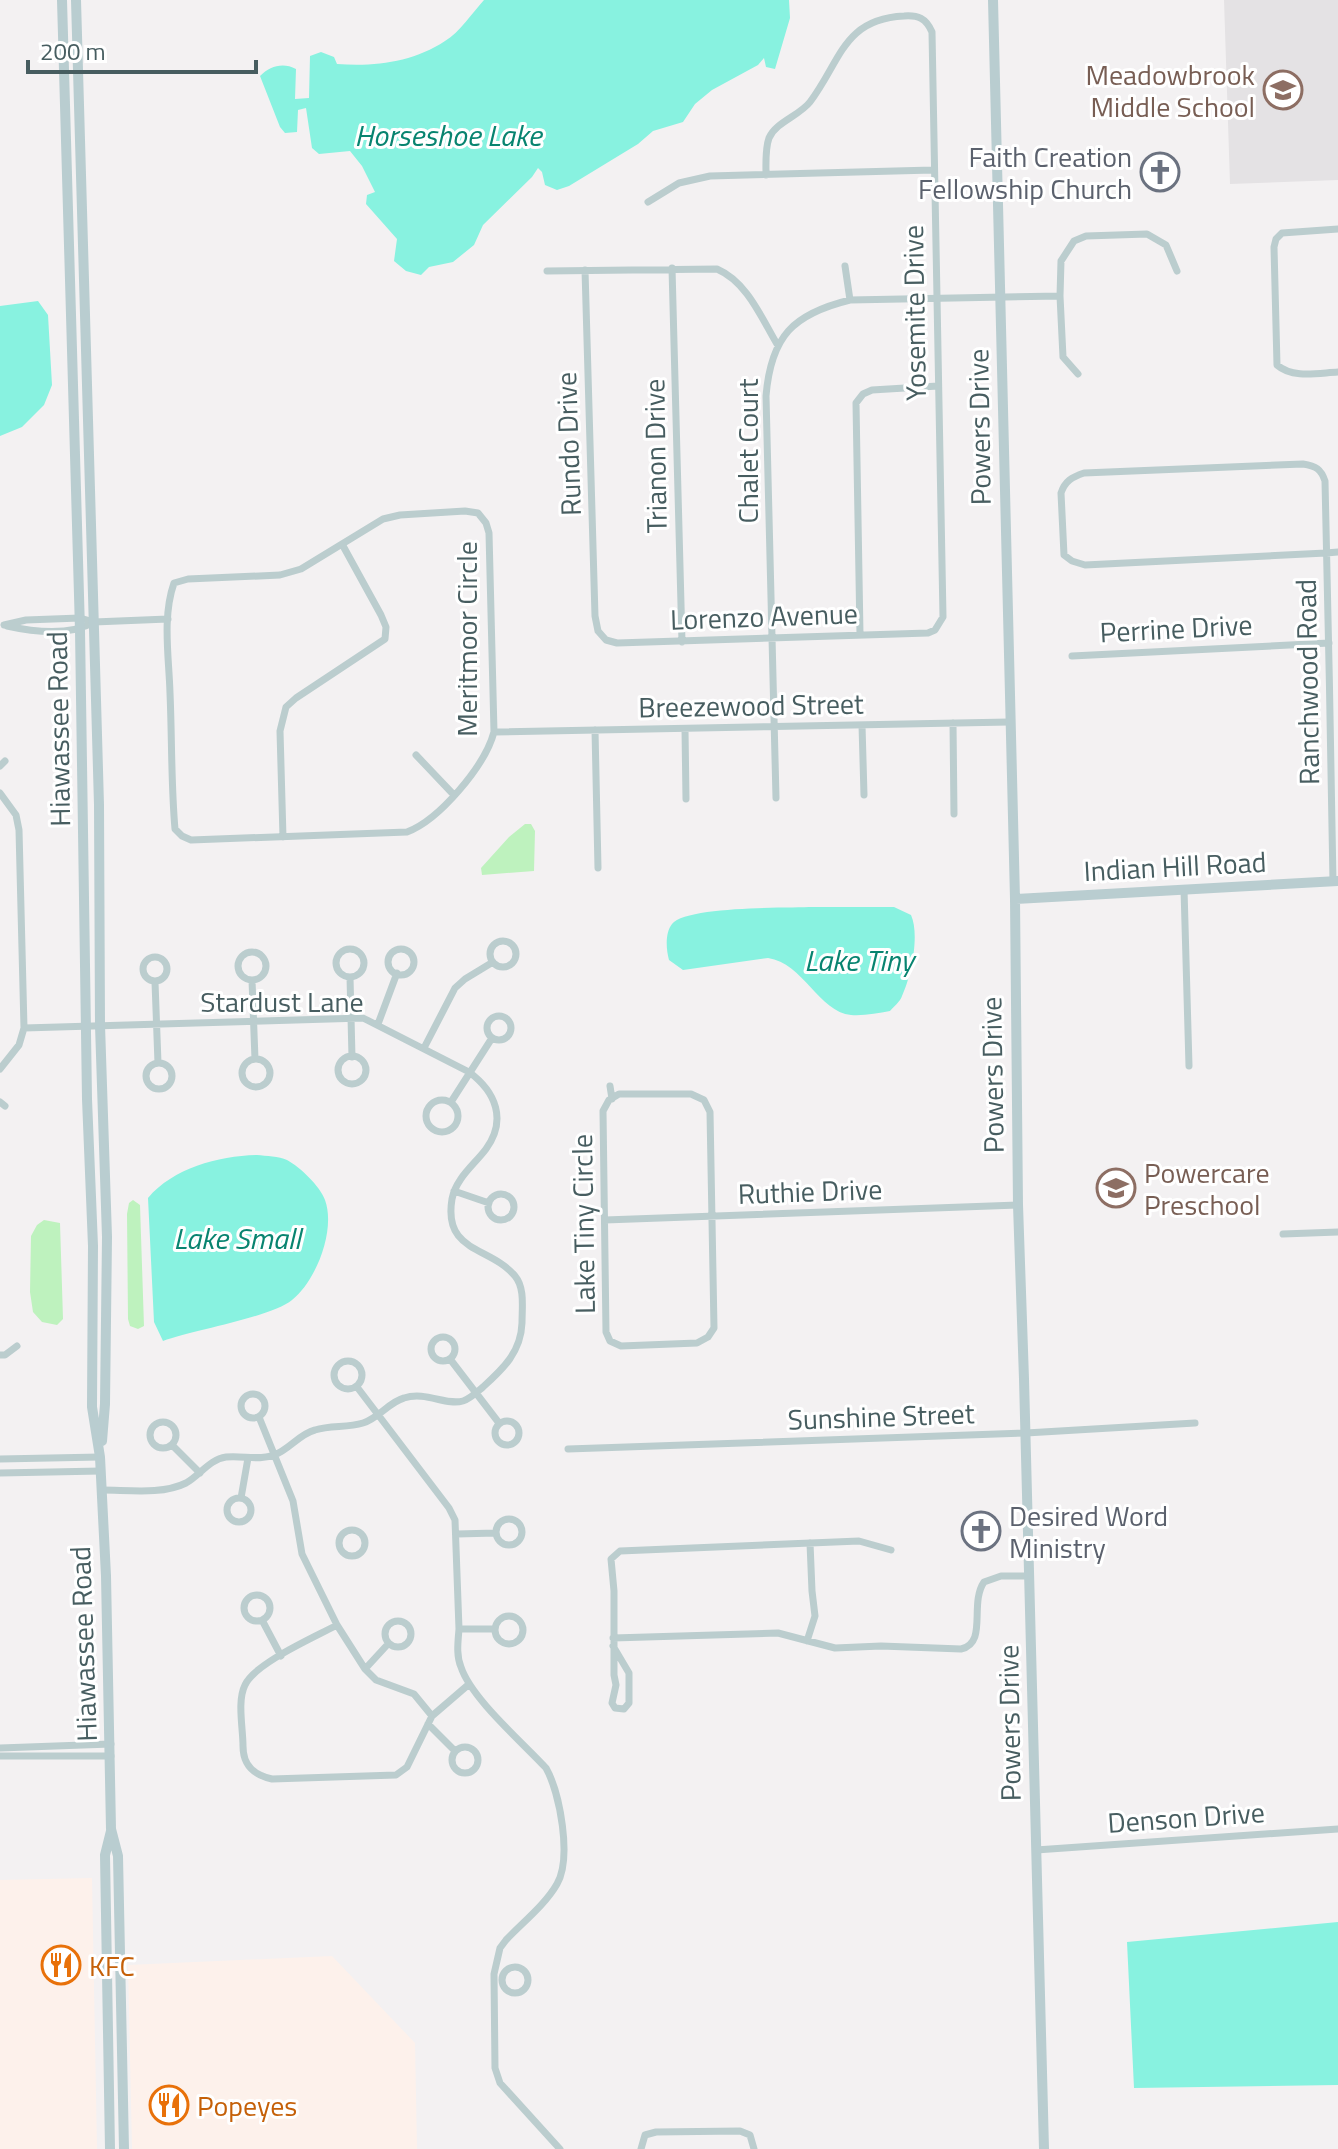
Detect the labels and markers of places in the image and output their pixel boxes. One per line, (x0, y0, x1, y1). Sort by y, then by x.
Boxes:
place label: Meadowbrook Middle School (1086, 53, 1255, 128)
school or university icon: Meadowbrook Middle School (1262, 69, 1304, 111)
place label: Faith Creation Fellowship Church (918, 135, 1132, 210)
church icon: Faith Creation Fellowship Church (1139, 151, 1181, 193)
place label: Powercare Preschool (1144, 1151, 1270, 1226)
school or university icon: Powercare Preschool (1095, 1167, 1137, 1209)
place label: Desired Word Ministry (1009, 1494, 1168, 1569)
church icon: Desired Word Ministry (960, 1510, 1002, 1552)
restaurant icon: KFC (40, 1944, 82, 1986)
place label: KFC (89, 1944, 135, 1987)
restaurant icon: Popeyes (148, 2084, 190, 2126)
place label: Popeyes (197, 2084, 297, 2127)

